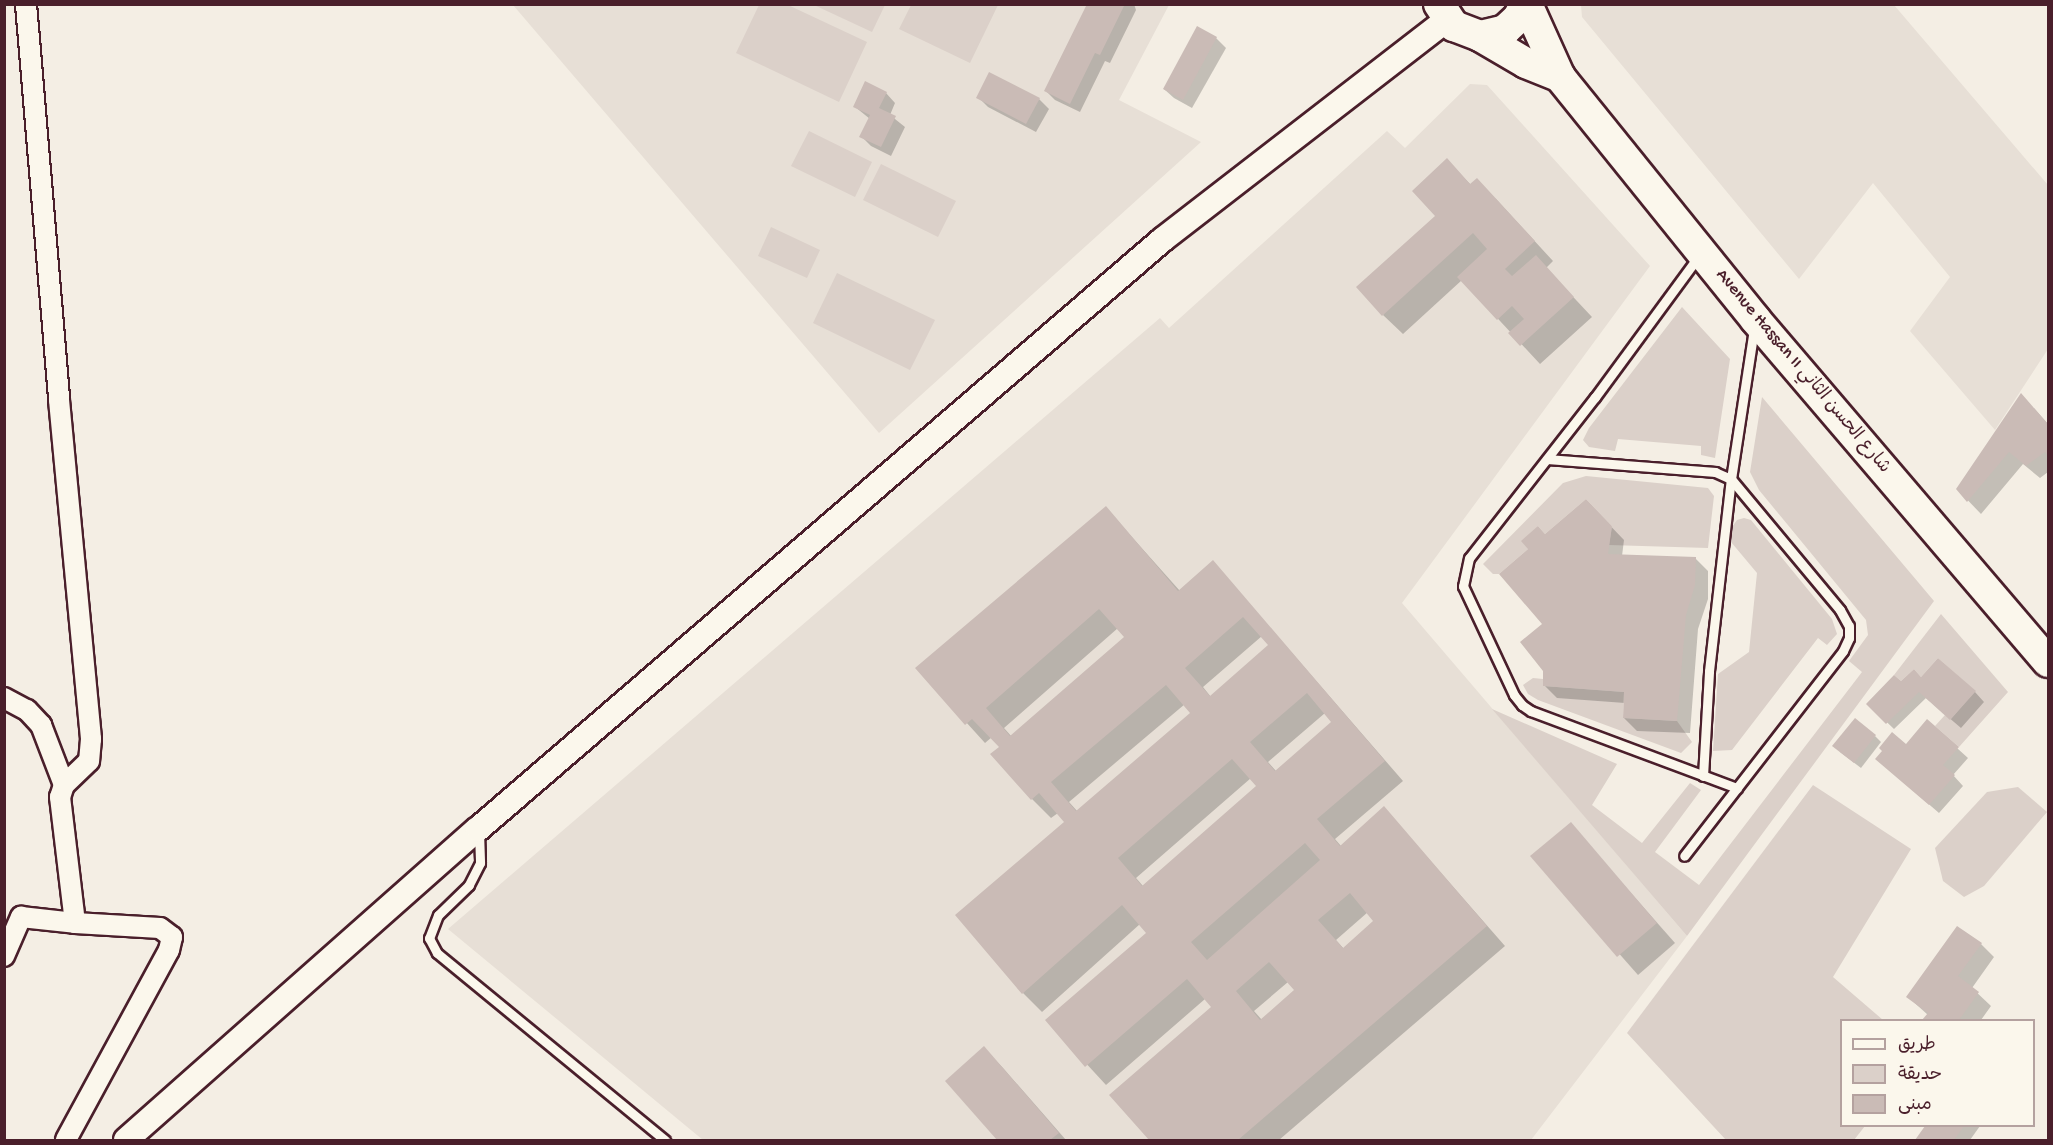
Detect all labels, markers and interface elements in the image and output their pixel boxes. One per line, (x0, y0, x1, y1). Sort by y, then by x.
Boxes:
street label: Avenue Hassan II شارع الحسن الثاني (1710, 265, 1894, 479)
legend (1840, 1019, 2035, 1127)
text: طريق (1898, 1035, 1936, 1056)
text: حديقة (1898, 1065, 1942, 1086)
text: مبنى (1898, 1095, 1932, 1116)

